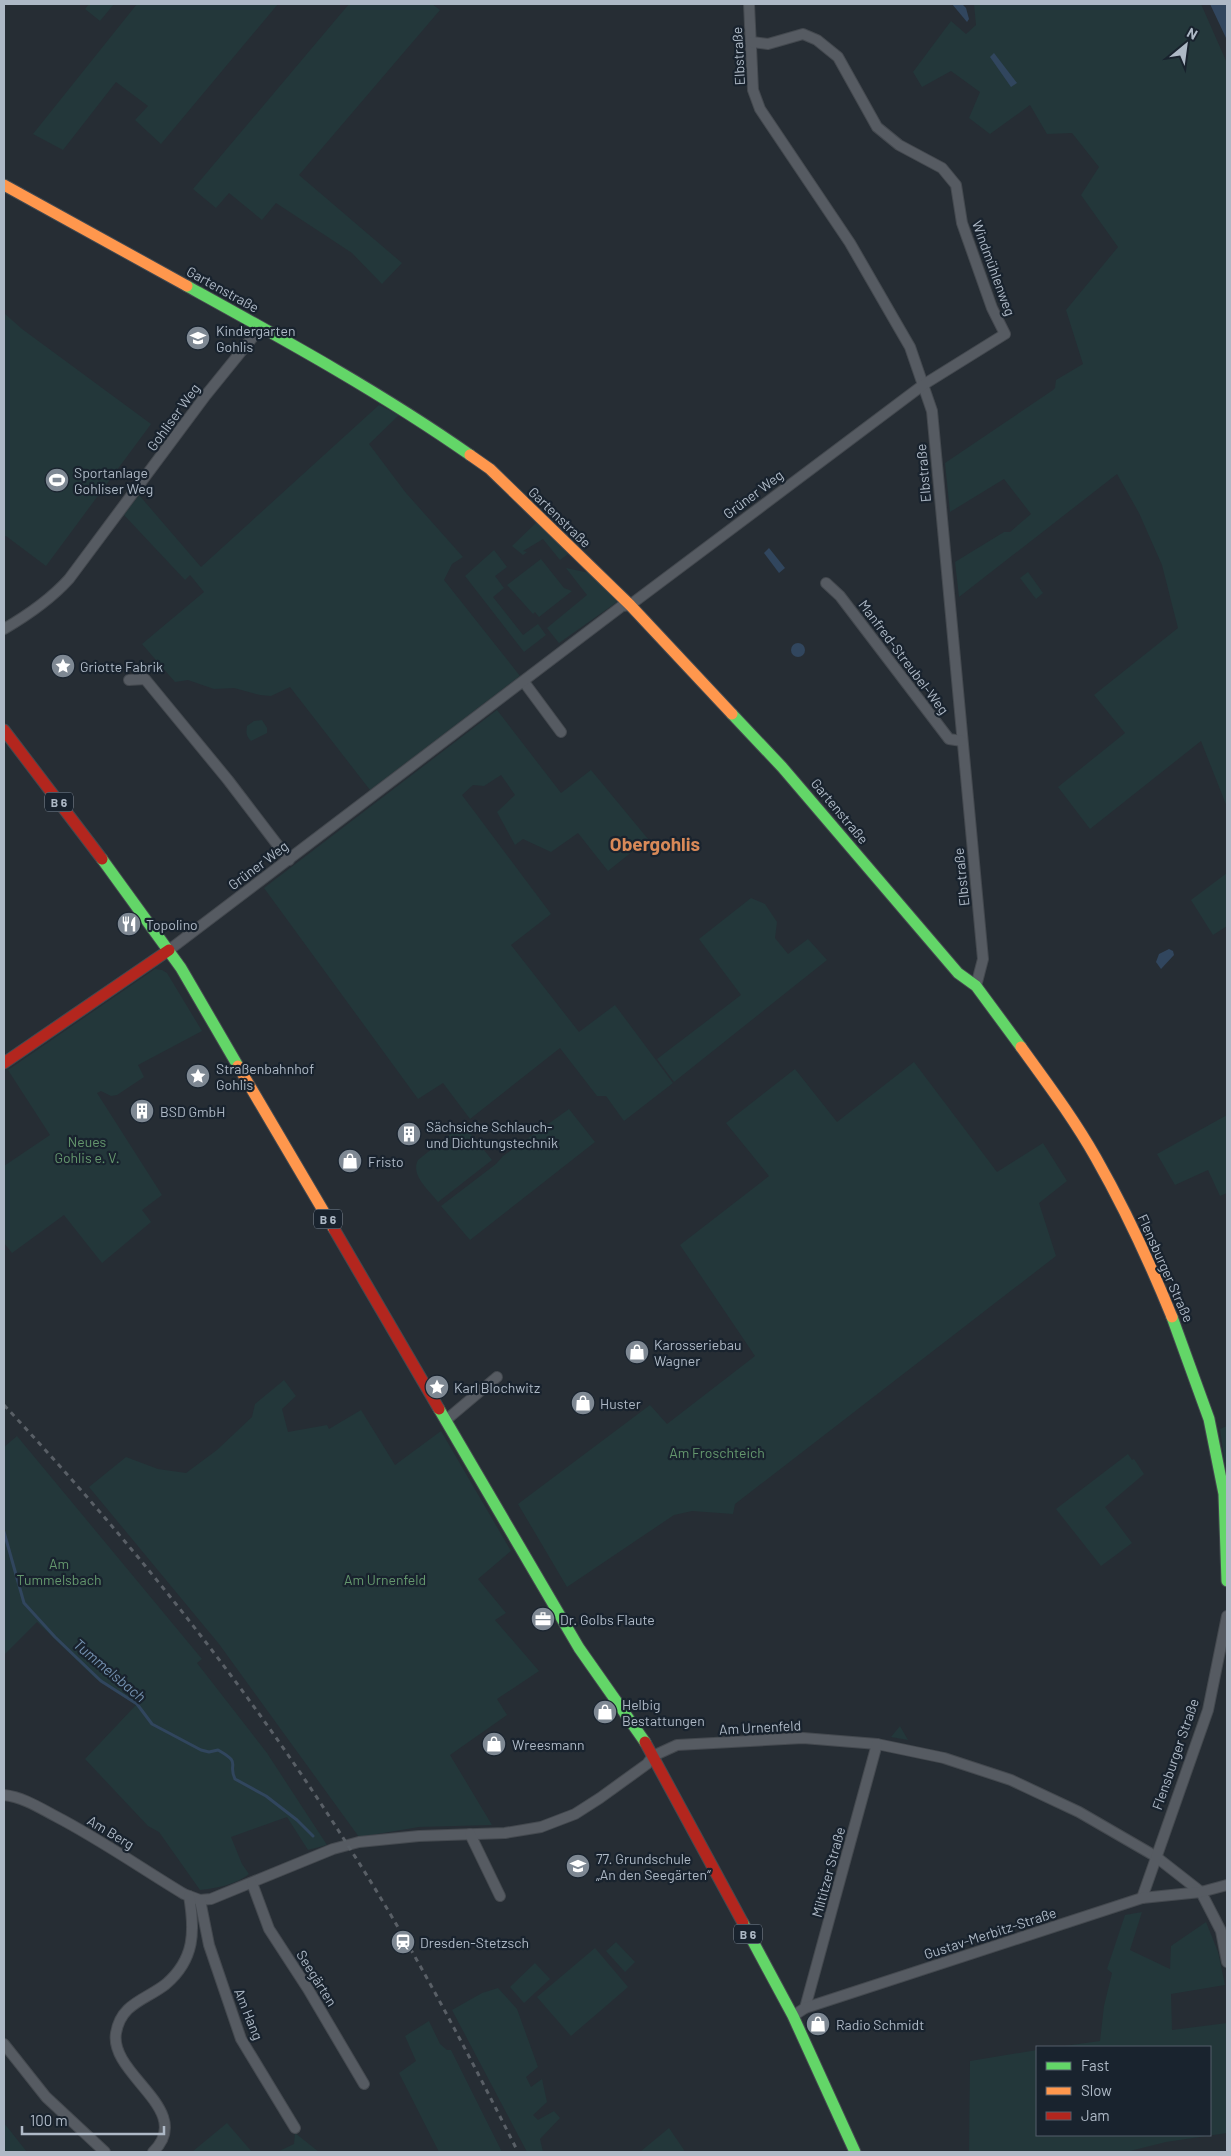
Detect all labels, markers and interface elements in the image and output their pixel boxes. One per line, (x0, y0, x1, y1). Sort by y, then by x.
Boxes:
north arrow (1161, 20, 1211, 70)
text: N (1184, 24, 1201, 43)
street label: Elbstraße (728, 26, 748, 86)
street label: Windmühlenweg (969, 218, 1019, 318)
street label: Gartenstraße (184, 262, 262, 316)
place label: Kindergarten Gohlis (216, 322, 295, 355)
school or university icon: Kindergarten Gohlis (185, 325, 211, 351)
street label: Gohliser Weg (143, 380, 203, 454)
street label: Elbstraße (912, 443, 934, 503)
place label: Sportanlage Gohliser Weg (74, 464, 153, 497)
street label: Grüner Weg (720, 466, 786, 522)
sports icon: Sportanlage Gohliser Weg (44, 467, 70, 493)
street label: Gartenstraße (525, 483, 595, 551)
street label: Manfred-Streubel-Weg (855, 596, 953, 718)
place icon: Griotte Fabrik (50, 653, 76, 679)
place label: Griotte Fabrik (80, 658, 163, 675)
street label: Gartenstraße (808, 775, 872, 847)
road number: B 6 (45, 792, 73, 812)
district label: Obergohlis (610, 832, 700, 855)
street label: Grüner Weg (225, 837, 291, 893)
street label: Elbstraße (949, 847, 973, 907)
restaurant icon: Topolino (116, 911, 142, 937)
place label: Topolino (146, 916, 198, 933)
place label: Straßenbahnhof Gohlis (216, 1060, 314, 1093)
place icon: Straßenbahnhof Gohlis (185, 1063, 211, 1089)
building icon: BSD GmbH (129, 1098, 155, 1124)
place label: BSD GmbH (160, 1103, 225, 1120)
place label: Sächsiche Schlauch- und Dichtungstechnik (426, 1118, 558, 1151)
building icon: Sächsiche Schlauch- und Dichtungstechnik (396, 1121, 422, 1147)
park label: Neues Gohlis e. V. (54, 1133, 120, 1166)
shop icon: Fristo (337, 1148, 363, 1174)
place label: Fristo (368, 1153, 404, 1170)
road number: B 6 (314, 1210, 342, 1228)
street label: Flensburger Straße (1135, 1211, 1197, 1325)
place label: Karosseriebau Wagner (654, 1336, 742, 1369)
shop icon: Karosseriebau Wagner (624, 1339, 650, 1365)
place icon: Karl Blochwitz (424, 1374, 450, 1400)
place label: Karl Blochwitz (454, 1379, 540, 1396)
shop icon: Huster (570, 1390, 596, 1416)
place label: Huster (600, 1395, 641, 1412)
park label: Am Froschteich (669, 1444, 765, 1461)
park label: Am Tummelsbach (17, 1555, 101, 1588)
park label: Am Urnenfeld (344, 1571, 426, 1588)
office icon: Dr. Golbs Flaute (530, 1606, 556, 1632)
place label: Dr. Golbs Flaute (560, 1611, 655, 1628)
water label: Tummelsbach (70, 1635, 150, 1706)
place label: Helbig Bestattungen (622, 1696, 705, 1729)
street label: Flensburger Straße (1148, 1696, 1202, 1812)
shop icon: Helbig Bestattungen (592, 1699, 618, 1725)
street label: Am Urnenfeld (719, 1716, 801, 1738)
shop icon: Wreesmann (481, 1731, 507, 1757)
place label: Wreesmann (512, 1736, 585, 1753)
street label: Am Berg (85, 1811, 137, 1853)
street label: Miltitzer Straße (808, 1825, 848, 1919)
place label: 77. Grundschule „An den Seegärten“ (596, 1850, 711, 1883)
school or university icon: 77. Grundschule „An den Seegärten“ (565, 1853, 591, 1879)
street label: Gustav-Merbitz-Straße (922, 1904, 1058, 1962)
road number: B 6 (734, 1925, 762, 1944)
station icon: Dresden-Stetzsch (390, 1929, 416, 1955)
place label: Dresden-Stetzsch (420, 1934, 529, 1951)
street label: Seegärten (293, 1947, 341, 2009)
street label: Am Hang (231, 1986, 267, 2042)
shop icon: Radio Schmidt (805, 2011, 831, 2037)
place label: Radio Schmidt (836, 2016, 924, 2033)
legend (1036, 2046, 1211, 2136)
text: Fast (1081, 2056, 1109, 2074)
text: Slow (1081, 2081, 1112, 2099)
scale bar (22, 2104, 165, 2136)
text: Jam (1081, 2106, 1110, 2124)
text: 100 m (30, 2111, 68, 2129)

